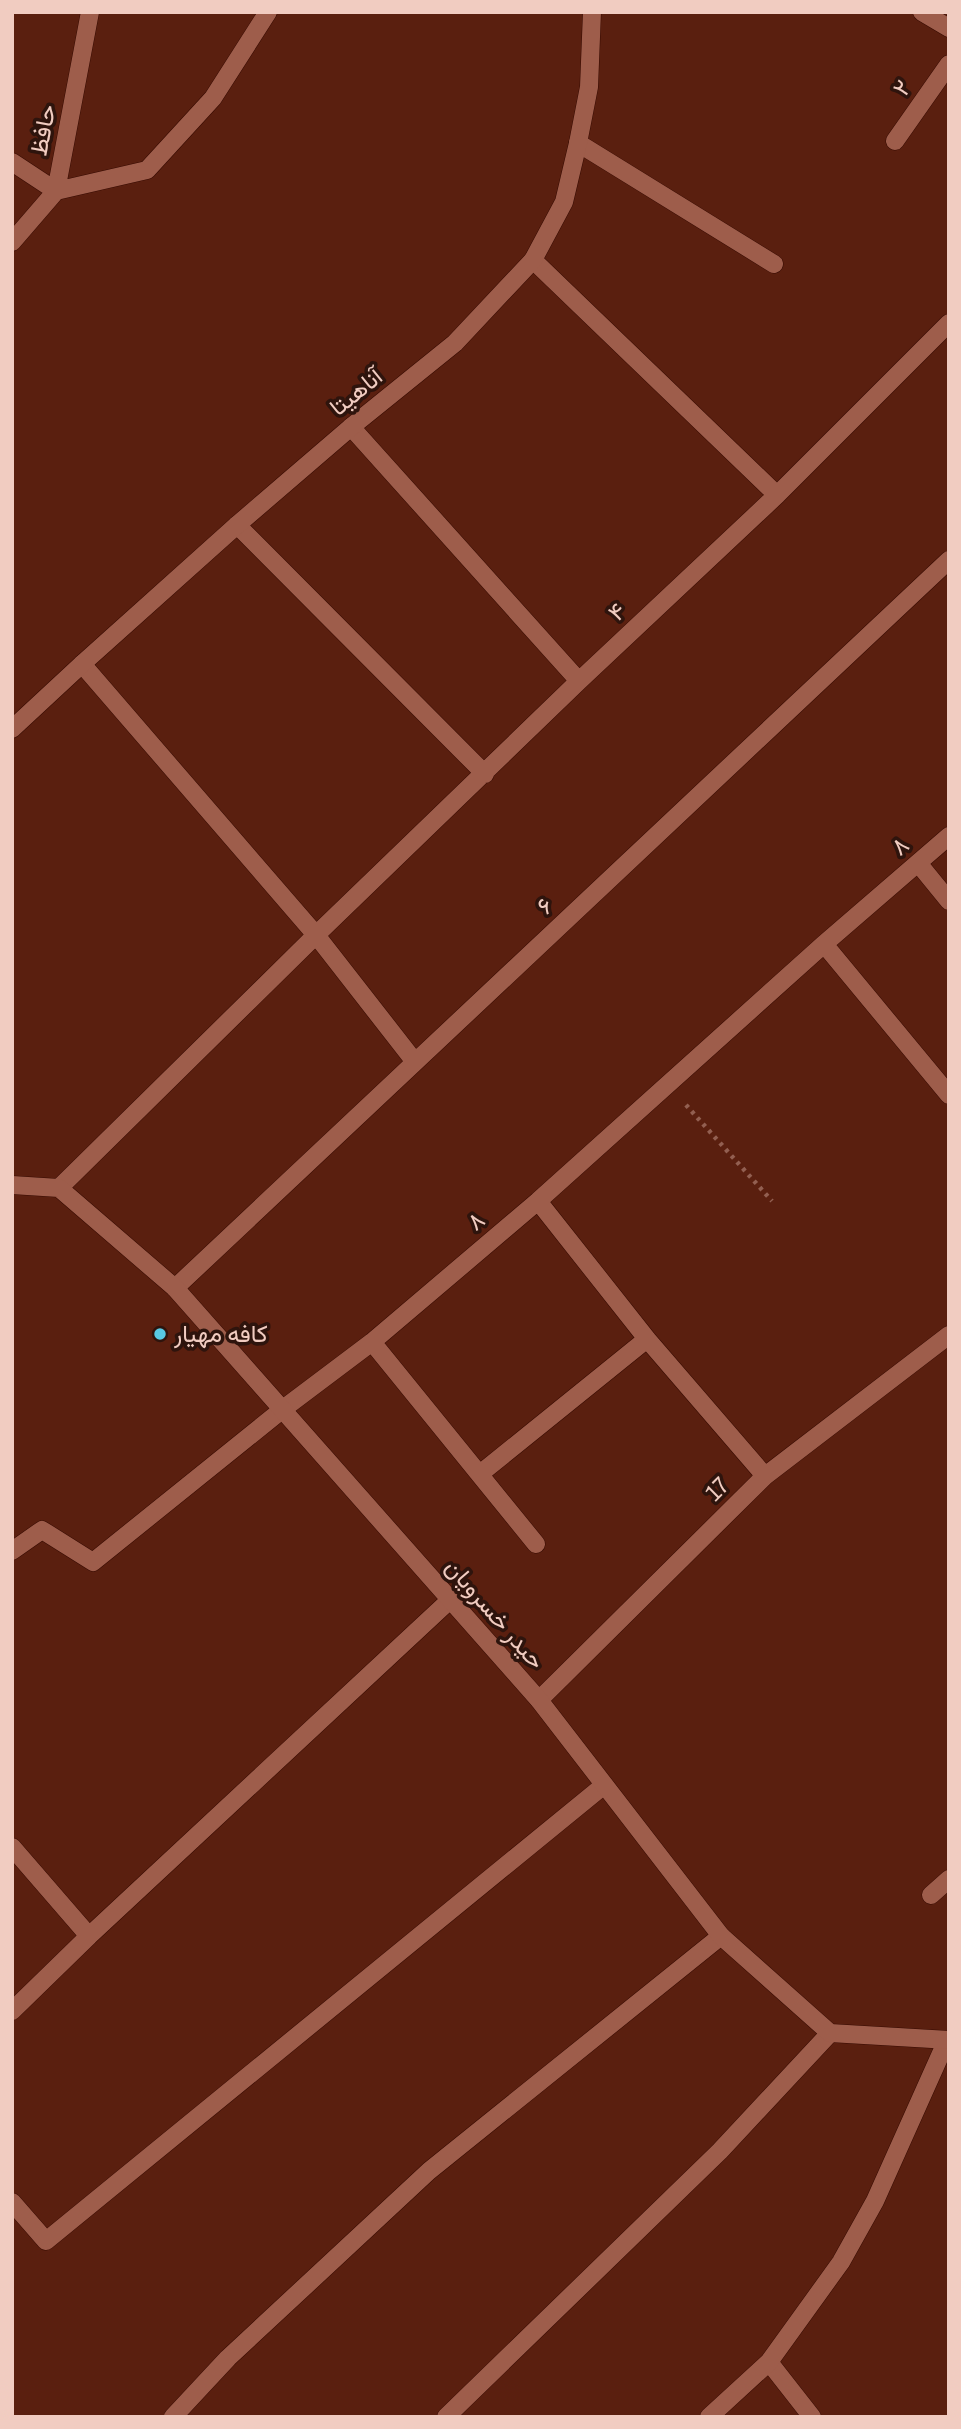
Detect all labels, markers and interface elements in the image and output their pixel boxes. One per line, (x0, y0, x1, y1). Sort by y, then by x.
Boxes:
street label: ۲ (884, 73, 918, 102)
street label: حافظ (21, 101, 63, 158)
street label: آناهیتا (322, 359, 390, 422)
street label: ۴ (600, 595, 632, 628)
street label: ۸ (884, 829, 915, 862)
street label: ۶ (529, 890, 560, 921)
street label: ۸ (460, 1203, 491, 1237)
place label: کافه مهیار (173, 1317, 268, 1349)
marker: کافه مهیار (152, 1326, 168, 1342)
street label: 17 (697, 1469, 735, 1507)
street label: حیدر خسرویان (439, 1551, 553, 1676)

